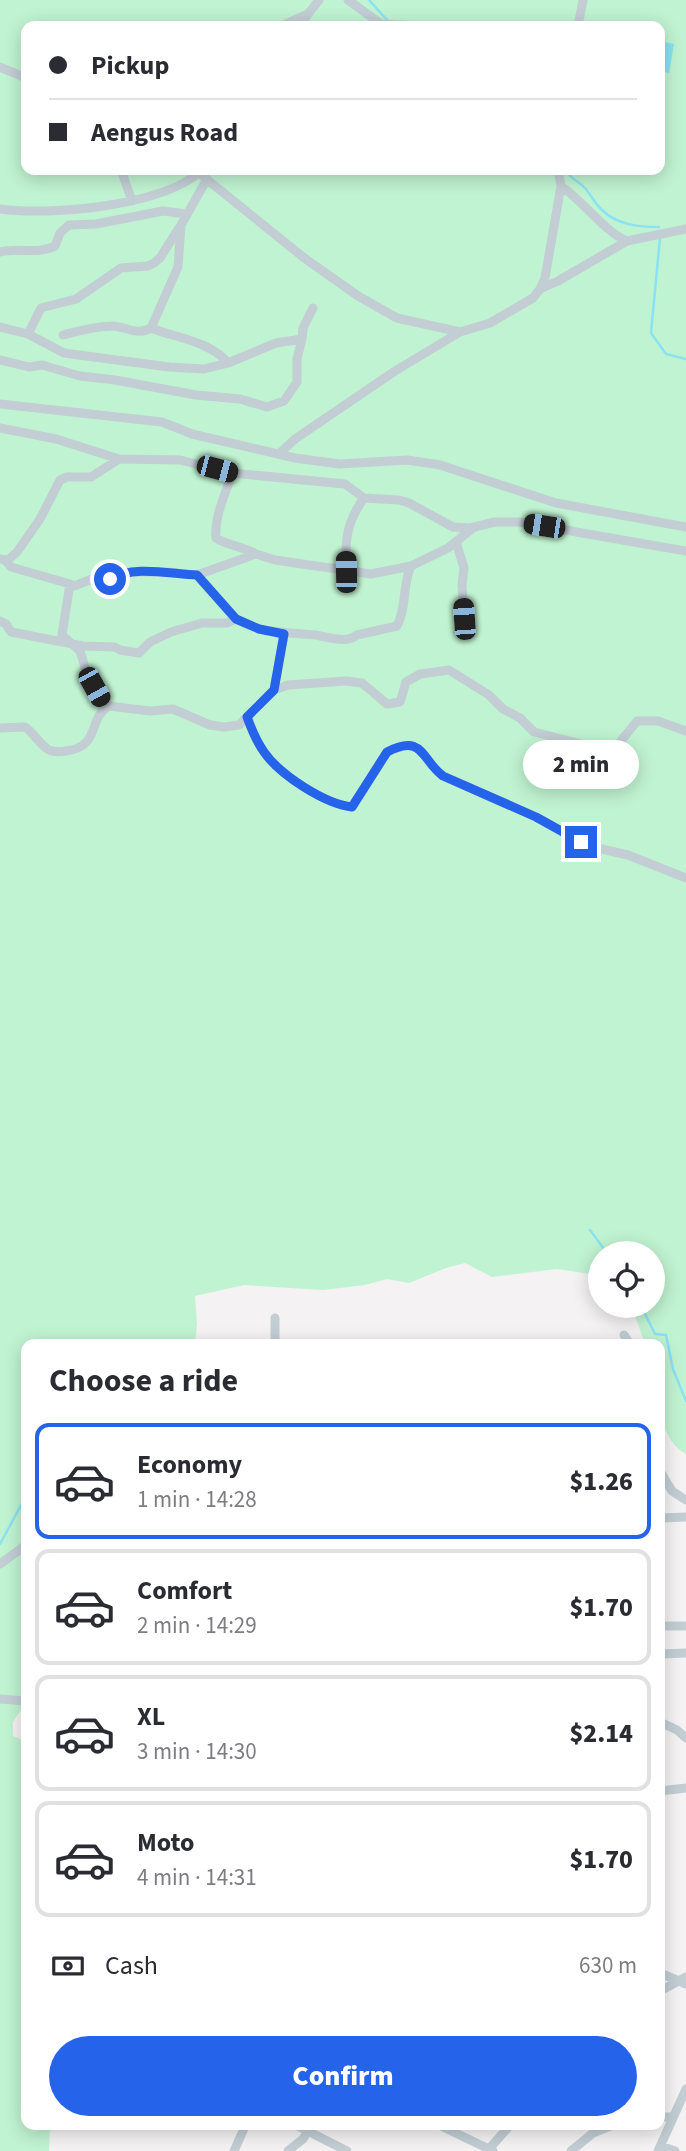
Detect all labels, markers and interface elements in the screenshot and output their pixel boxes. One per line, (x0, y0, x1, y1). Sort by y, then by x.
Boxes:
text: Pickup (91, 47, 169, 84)
text: Aengus Road (91, 114, 238, 151)
car (194, 453, 241, 485)
car (522, 512, 567, 540)
car (336, 551, 357, 593)
route start (94, 563, 126, 595)
car (453, 597, 476, 641)
car (75, 664, 114, 710)
callout: 2 min (523, 740, 639, 790)
text: 2 min (553, 748, 609, 781)
route end (565, 826, 597, 858)
map controls (588, 1241, 665, 1318)
button: locate (588, 1241, 665, 1318)
text: Choose a ride (49, 1358, 238, 1404)
text: Economy (137, 1446, 242, 1483)
icon: car (53, 1450, 116, 1513)
text: $1.26 (569, 1463, 633, 1500)
text: 1 min · 14:28 (137, 1483, 257, 1516)
text: Comfort (137, 1572, 232, 1609)
icon: car (53, 1576, 116, 1639)
text: $1.70 (569, 1589, 633, 1626)
text: 2 min · 14:29 (137, 1609, 257, 1642)
text: XL (137, 1698, 165, 1735)
icon: car (53, 1702, 116, 1765)
text: $2.14 (569, 1715, 633, 1752)
text: 3 min · 14:30 (137, 1735, 257, 1768)
text: Moto (137, 1824, 194, 1861)
icon: car (53, 1828, 116, 1891)
text: $1.70 (569, 1841, 633, 1878)
text: 4 min · 14:31 (137, 1861, 257, 1894)
icon: cash (49, 1947, 87, 1985)
text: Cash (105, 1947, 158, 1984)
text: 630 m (579, 1949, 637, 1982)
button: Confirm (49, 2036, 637, 2116)

